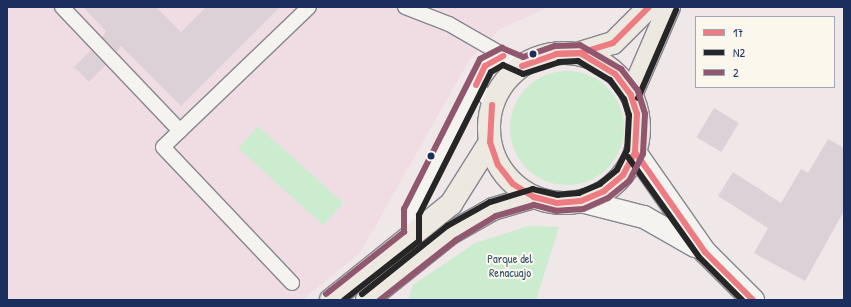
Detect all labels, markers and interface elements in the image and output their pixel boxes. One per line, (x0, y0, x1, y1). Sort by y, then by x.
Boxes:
legend (695, 16, 835, 88)
text: 17 (733, 24, 743, 41)
text: N2 (733, 44, 745, 61)
unlabelled marker (528, 49, 538, 59)
text: 2 (733, 64, 739, 81)
unlabelled marker (426, 151, 436, 161)
park label: Parque del Renacuajo (487, 252, 533, 280)

